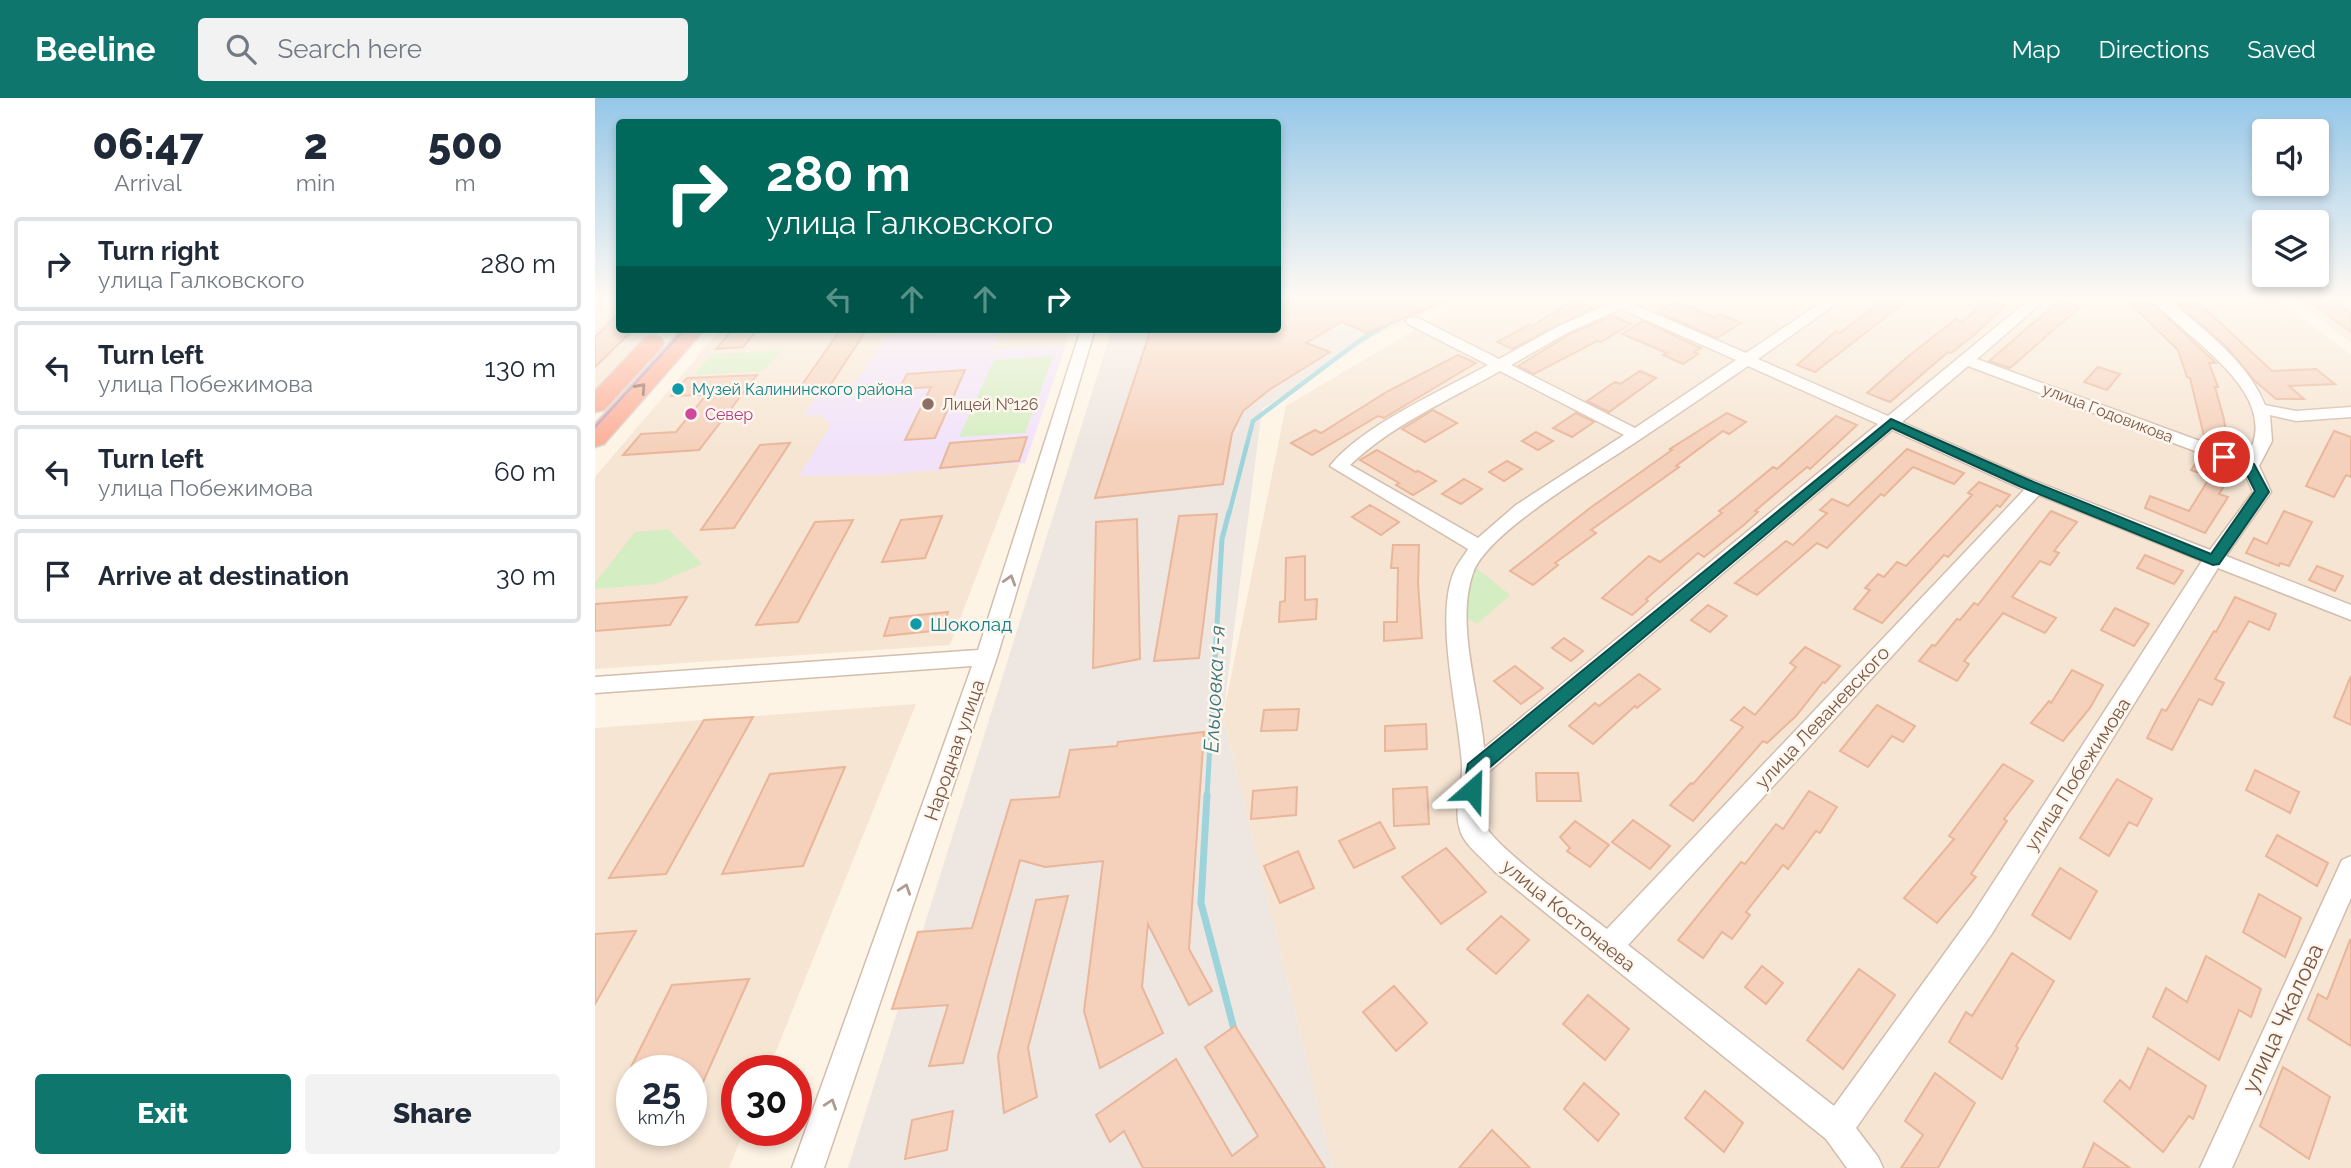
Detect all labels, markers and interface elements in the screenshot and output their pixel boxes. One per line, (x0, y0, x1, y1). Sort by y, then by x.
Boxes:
search box (198, 18, 688, 81)
text: Beeline (35, 30, 156, 69)
icon: search (222, 30, 260, 68)
text: Search here (278, 34, 422, 64)
text: Map (2012, 35, 2061, 64)
text: Directions (2099, 35, 2209, 64)
text: Saved (2247, 35, 2316, 64)
map controls (2252, 119, 2329, 287)
button: sound (2252, 119, 2329, 196)
text: 06:47 (92, 120, 204, 169)
text: 2 (303, 120, 328, 169)
text: 500 (428, 120, 503, 169)
text: 280 m (766, 145, 911, 202)
icon: right (651, 147, 742, 238)
text: Arrival (114, 169, 182, 196)
text: min (296, 169, 335, 196)
text: m (455, 169, 476, 196)
text: улица Галковского (766, 204, 1053, 241)
button: layers (2252, 210, 2329, 287)
text: Turn right (98, 236, 219, 266)
icon: right (39, 245, 77, 283)
text: 280 m (481, 249, 556, 279)
text: улица Галковского (98, 266, 304, 293)
icon: left (820, 280, 858, 318)
icon: ahead (893, 280, 931, 318)
icon: ahead (966, 280, 1004, 318)
icon: right (1039, 280, 1077, 318)
text: Turn left (98, 340, 204, 370)
icon: left (39, 349, 77, 387)
text: 130 m (485, 353, 556, 383)
text: улица Побежимова (98, 370, 313, 397)
street label: улица Годовикова (2040, 379, 2176, 447)
place label: Музей Калининского района (692, 380, 913, 399)
marker: Музей Калининского района (670, 381, 686, 397)
one-way arrow (633, 383, 645, 396)
place label: Лицей №126 (942, 395, 1038, 414)
marker: Лицей №126 (920, 396, 936, 412)
place label: Север (705, 405, 753, 424)
marker: Север (683, 406, 699, 422)
pin (2194, 427, 2254, 487)
icon: arrive (2205, 438, 2243, 476)
text: Turn left (98, 444, 204, 474)
icon: left (39, 453, 77, 491)
text: 60 m (494, 457, 556, 487)
text: улица Побежимова (98, 474, 313, 501)
icon: arrive (39, 557, 77, 595)
text: Arrive at destination (98, 561, 349, 591)
text: 30 m (496, 561, 556, 591)
one-way arrow (1001, 575, 1016, 587)
place label: Шоколад (930, 613, 1012, 635)
marker: Шоколад (908, 616, 924, 632)
water label: Ельцовка 1-я (1198, 625, 1230, 753)
street label: улица Леваневского (1750, 641, 1894, 793)
street label: Народная улица (920, 677, 988, 823)
street label: улица Побежимова (2019, 694, 2135, 854)
position arrow (1435, 753, 1509, 827)
street label: улица Костонаева (1498, 854, 1640, 976)
one-way arrow (897, 883, 911, 895)
street label: улица Чкалова (2236, 939, 2328, 1097)
speed limit sign: 30 (721, 1055, 812, 1146)
text: 25 (642, 1071, 681, 1112)
button: Exit (35, 1074, 291, 1154)
button: Share (305, 1074, 560, 1154)
one-way arrow (823, 1098, 837, 1110)
text: km/h (638, 1107, 685, 1128)

